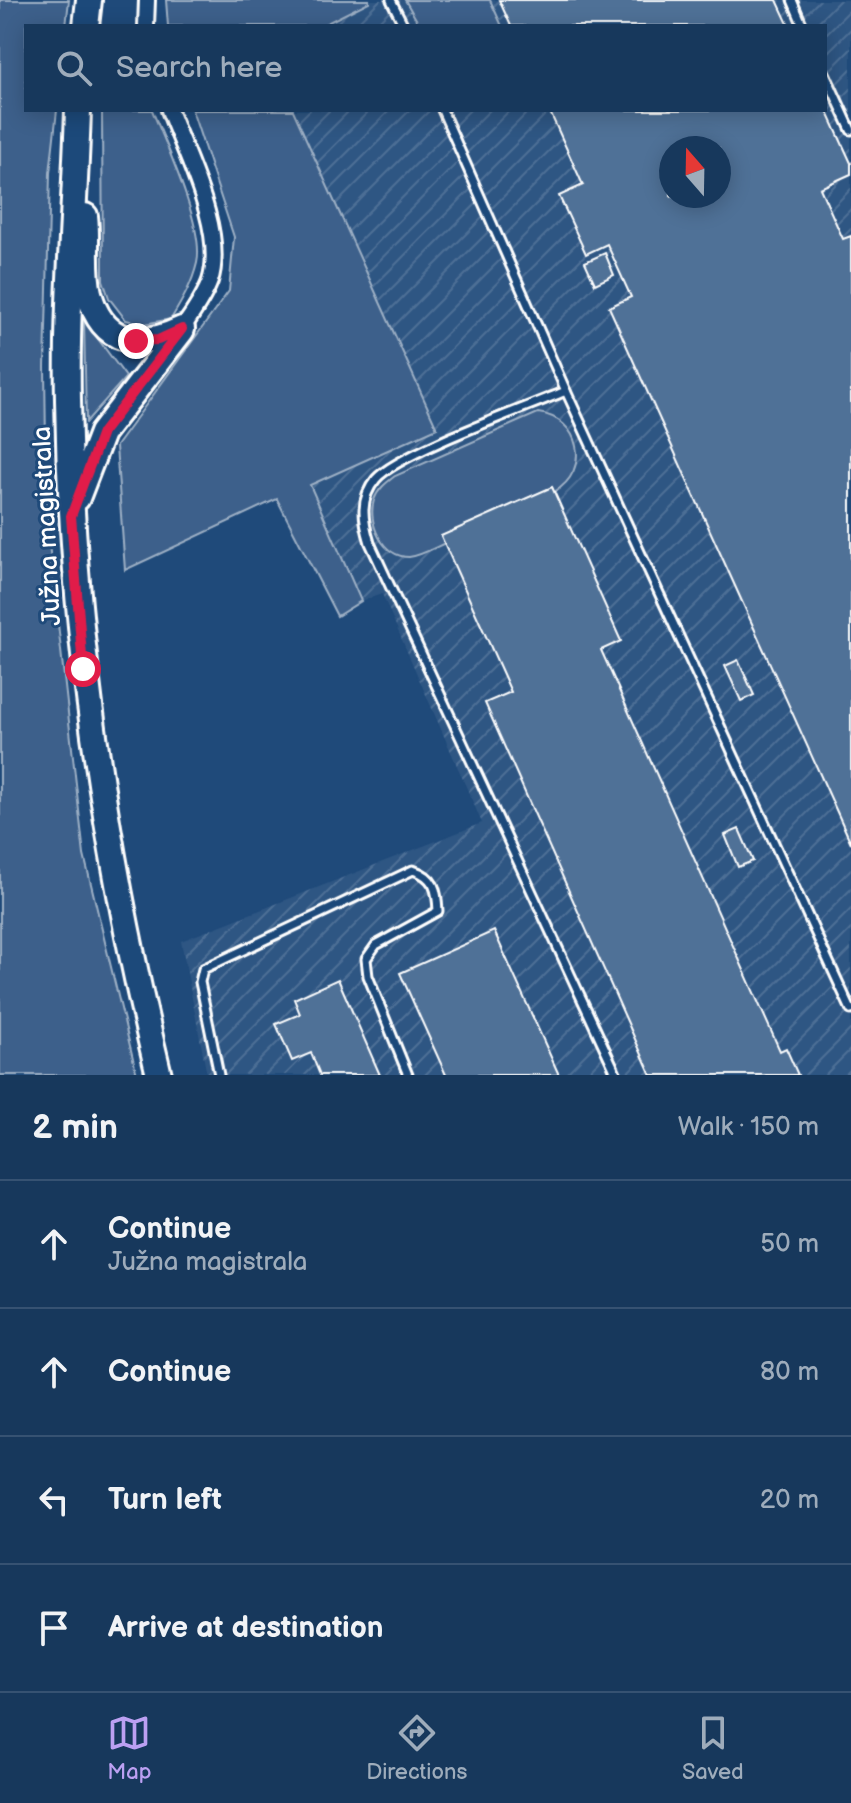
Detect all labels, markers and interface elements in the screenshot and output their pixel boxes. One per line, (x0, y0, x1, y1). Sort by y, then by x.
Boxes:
search box (24, 24, 827, 112)
icon: search (52, 46, 96, 90)
text: Search here (116, 50, 282, 86)
north arrow (659, 136, 731, 208)
route end (118, 323, 154, 359)
street label: Južna magistrala (27, 426, 68, 626)
route start (65, 651, 101, 687)
text: 2 min (32, 1107, 118, 1148)
text: Walk · 150 m (678, 1112, 819, 1143)
text: Continue (108, 1211, 231, 1247)
icon: ahead (32, 1222, 76, 1266)
text: 50 m (760, 1229, 819, 1260)
text: Južna magistrala (108, 1247, 307, 1278)
icon: ahead (32, 1350, 76, 1394)
text: Continue (108, 1354, 231, 1390)
text: 80 m (760, 1357, 819, 1388)
icon: left (32, 1478, 76, 1522)
text: Turn left (108, 1482, 222, 1518)
text: 20 m (760, 1485, 819, 1516)
icon: arrive (32, 1606, 76, 1650)
text: Arrive at destination (108, 1610, 384, 1646)
tab: Map (107, 1711, 152, 1786)
tab: Directions (366, 1711, 467, 1786)
tab: Saved (682, 1711, 744, 1786)

